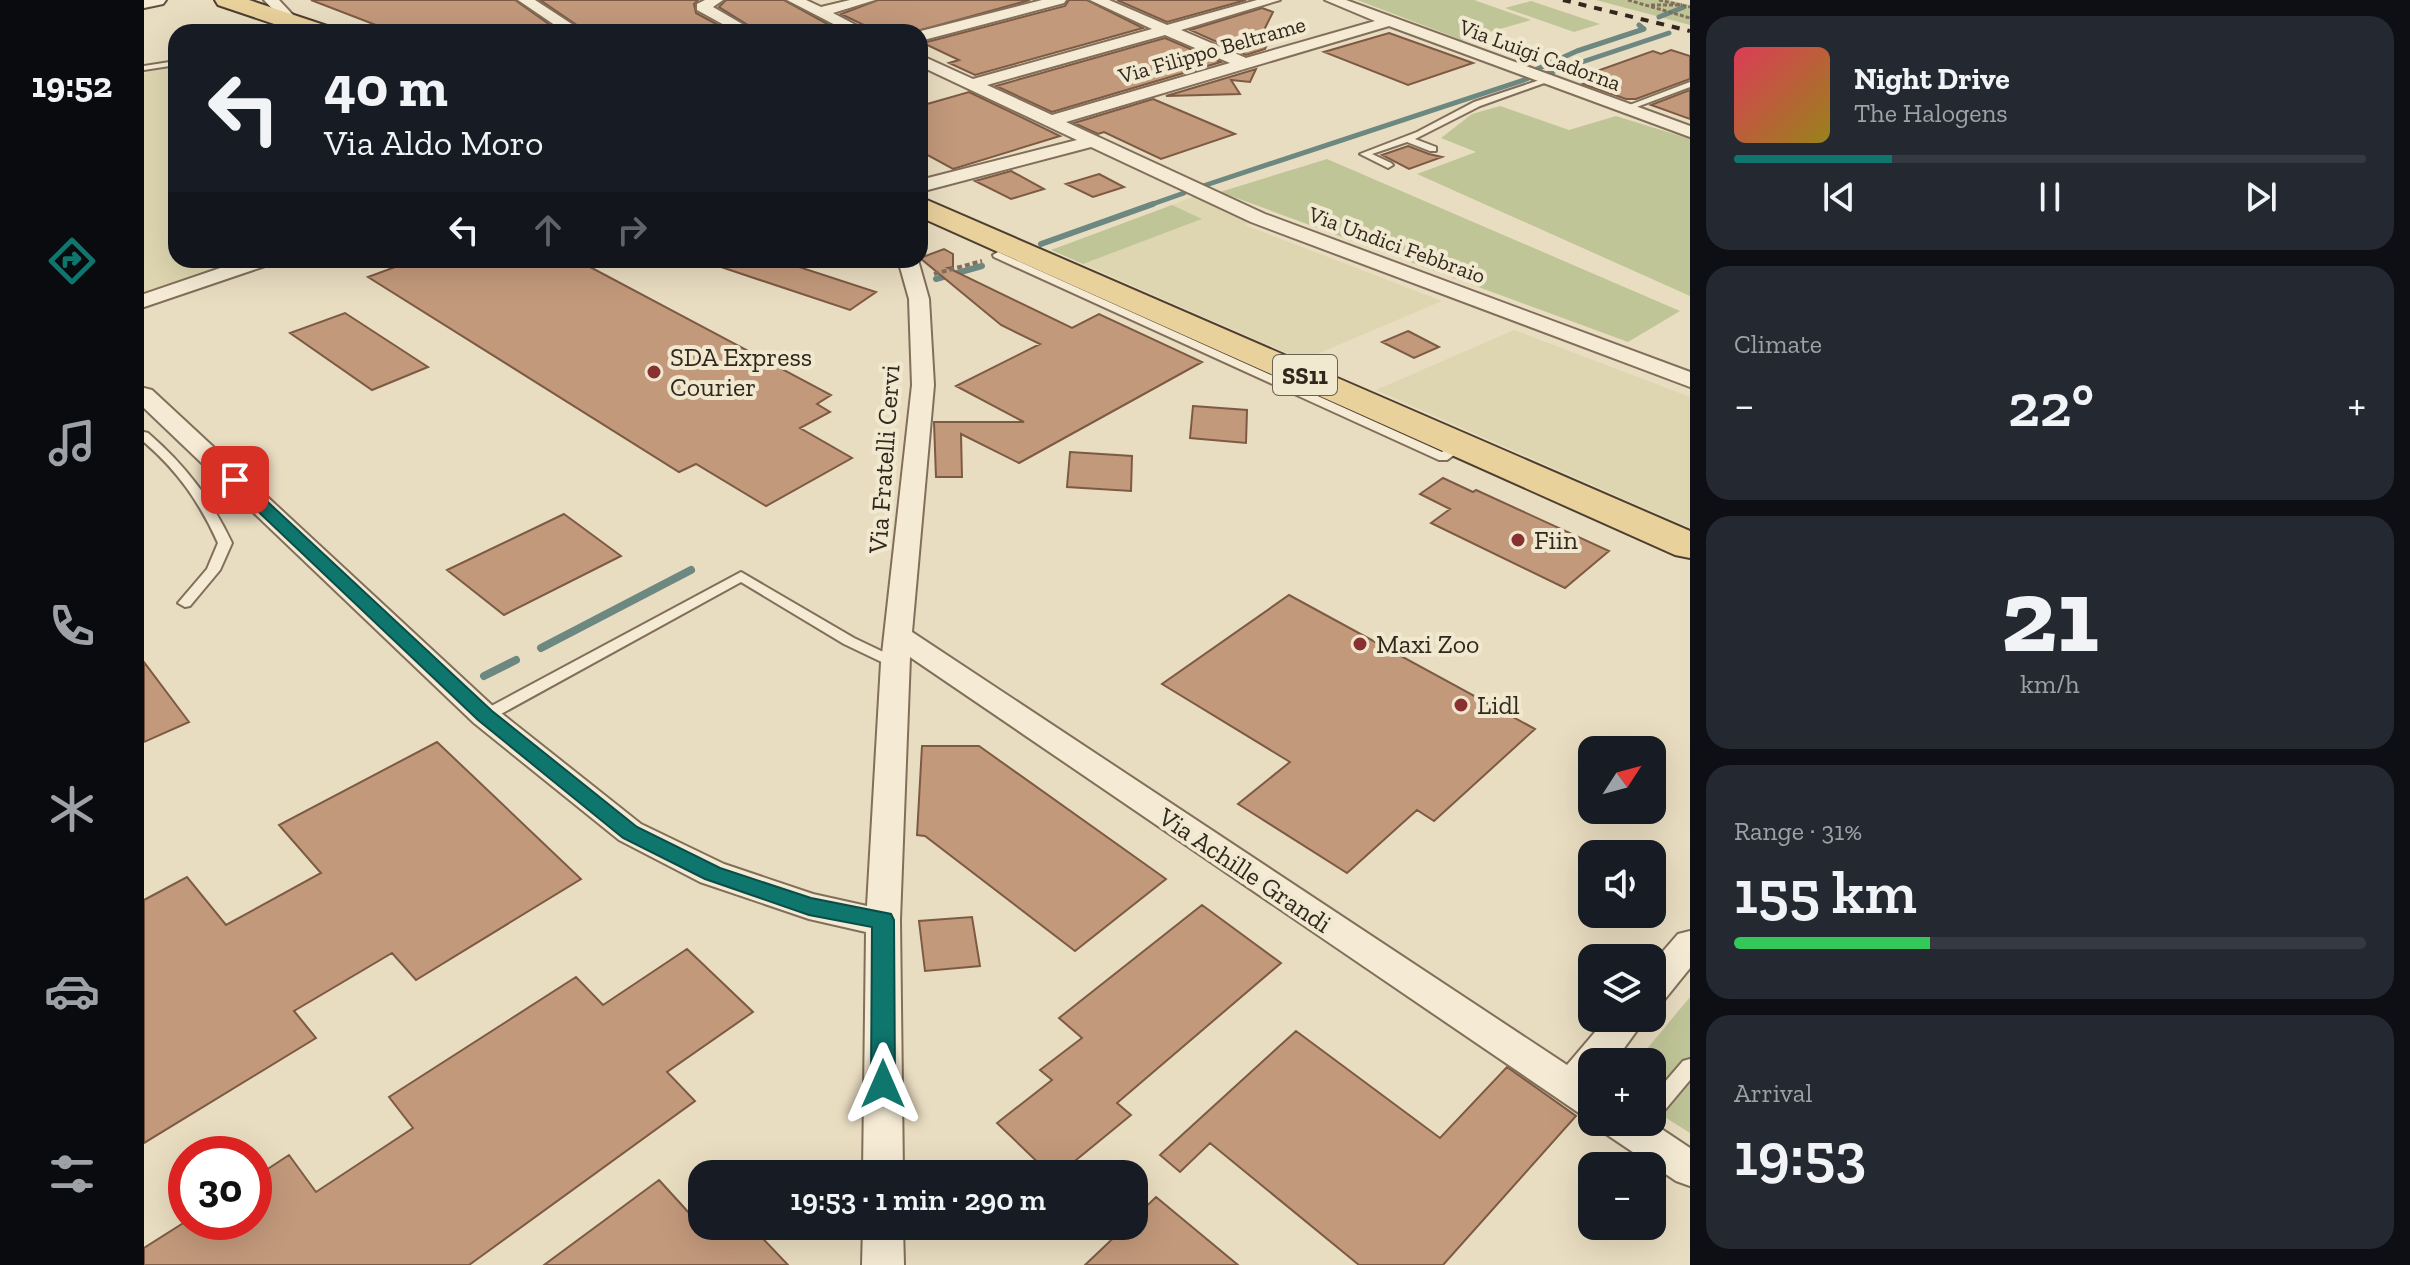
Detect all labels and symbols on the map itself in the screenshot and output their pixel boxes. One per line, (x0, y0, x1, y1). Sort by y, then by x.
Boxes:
street label: Via Filippo Beltrame (1114, 10, 1309, 90)
street label: Via Luigi Cadorna (1455, 13, 1625, 97)
street label: Via Undici Febbraio (1304, 200, 1489, 289)
place label: SDA Express Courier (670, 341, 812, 403)
road number: SS11 (1273, 355, 1337, 395)
marker: SDA Express Courier (645, 363, 663, 381)
street label: Via Fratelli Cervi (861, 363, 907, 556)
pin (201, 446, 269, 514)
place label: Fiin (1534, 524, 1578, 556)
marker: Fiin (1509, 531, 1527, 549)
place label: Maxi Zoo (1376, 628, 1479, 660)
marker: Maxi Zoo (1351, 635, 1369, 653)
place label: Lidl (1477, 689, 1520, 721)
marker: Lidl (1452, 696, 1470, 714)
north arrow (1578, 736, 1666, 824)
street label: Via Achille Grandi (1152, 800, 1337, 940)
position arrow (841, 1042, 925, 1126)
speed limit sign: 30 (168, 1136, 272, 1240)

